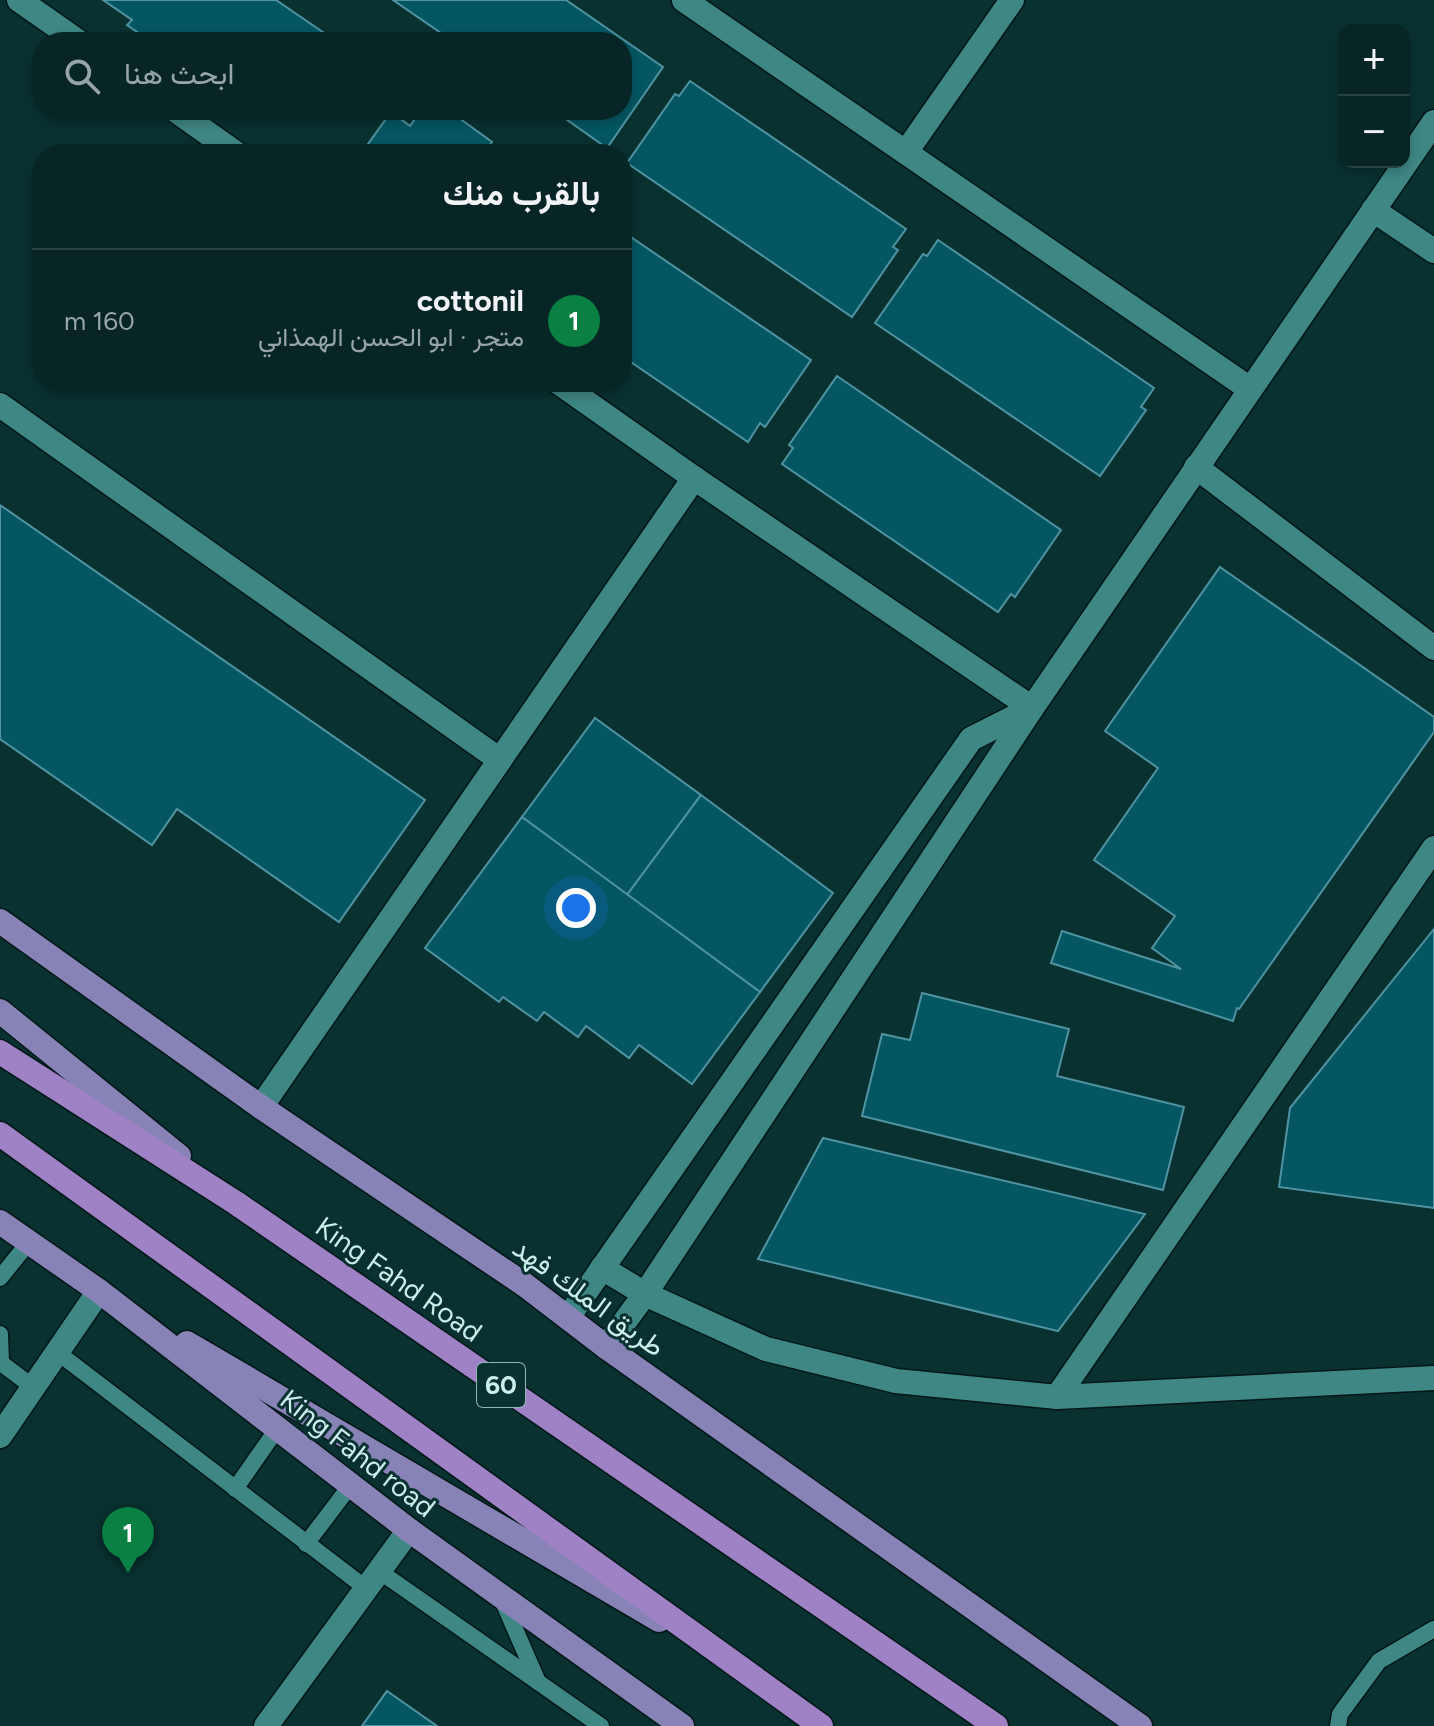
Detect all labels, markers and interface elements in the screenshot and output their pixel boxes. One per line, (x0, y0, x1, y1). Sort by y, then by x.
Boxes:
map controls (1338, 24, 1410, 168)
button: + (1338, 24, 1410, 96)
search box (32, 32, 632, 120)
icon: search (60, 54, 104, 98)
text: ابحث هنا (124, 55, 234, 92)
button: − (1338, 96, 1410, 168)
text: بالقرب منك (443, 173, 600, 214)
text: cottonil (417, 282, 524, 319)
text: 160 m (64, 305, 135, 337)
text: 1 (569, 305, 580, 337)
text: متجر · ابو الحسن الهمذاني (258, 321, 524, 353)
your location (556, 888, 596, 928)
street label: King Fahd Road (309, 1209, 489, 1349)
street label: طريق الملك فهد (506, 1230, 672, 1364)
road number: 60 (477, 1363, 525, 1407)
street label: King Fahd road (274, 1382, 442, 1524)
pin: 1 (102, 1507, 154, 1573)

